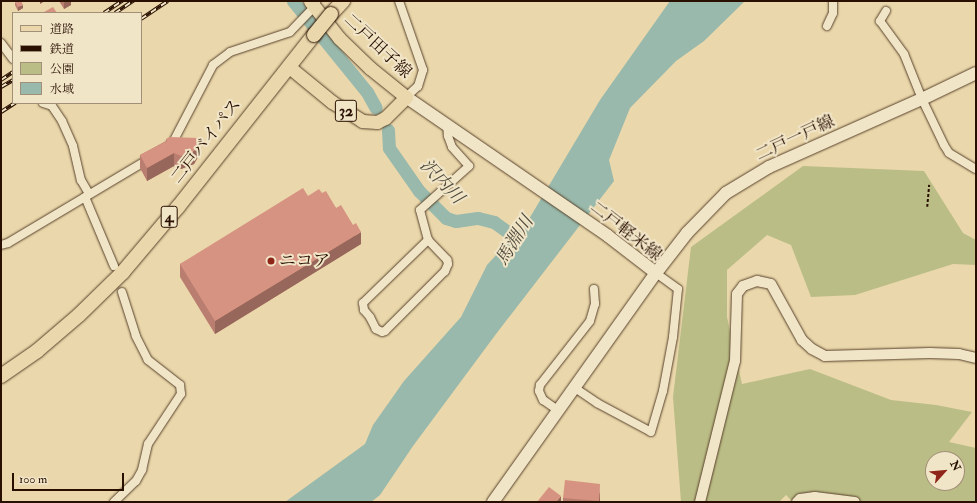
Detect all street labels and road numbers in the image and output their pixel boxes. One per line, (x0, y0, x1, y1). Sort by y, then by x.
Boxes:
street label: 二戸田子線 (340, 10, 416, 82)
street label: 二戸バイパス (167, 95, 245, 187)
road number: 32 (334, 97, 358, 125)
street label: 二戸一戸線 (752, 111, 838, 165)
street label: 二戸軽米線 (586, 197, 666, 265)
road number: 4 (160, 203, 178, 231)

